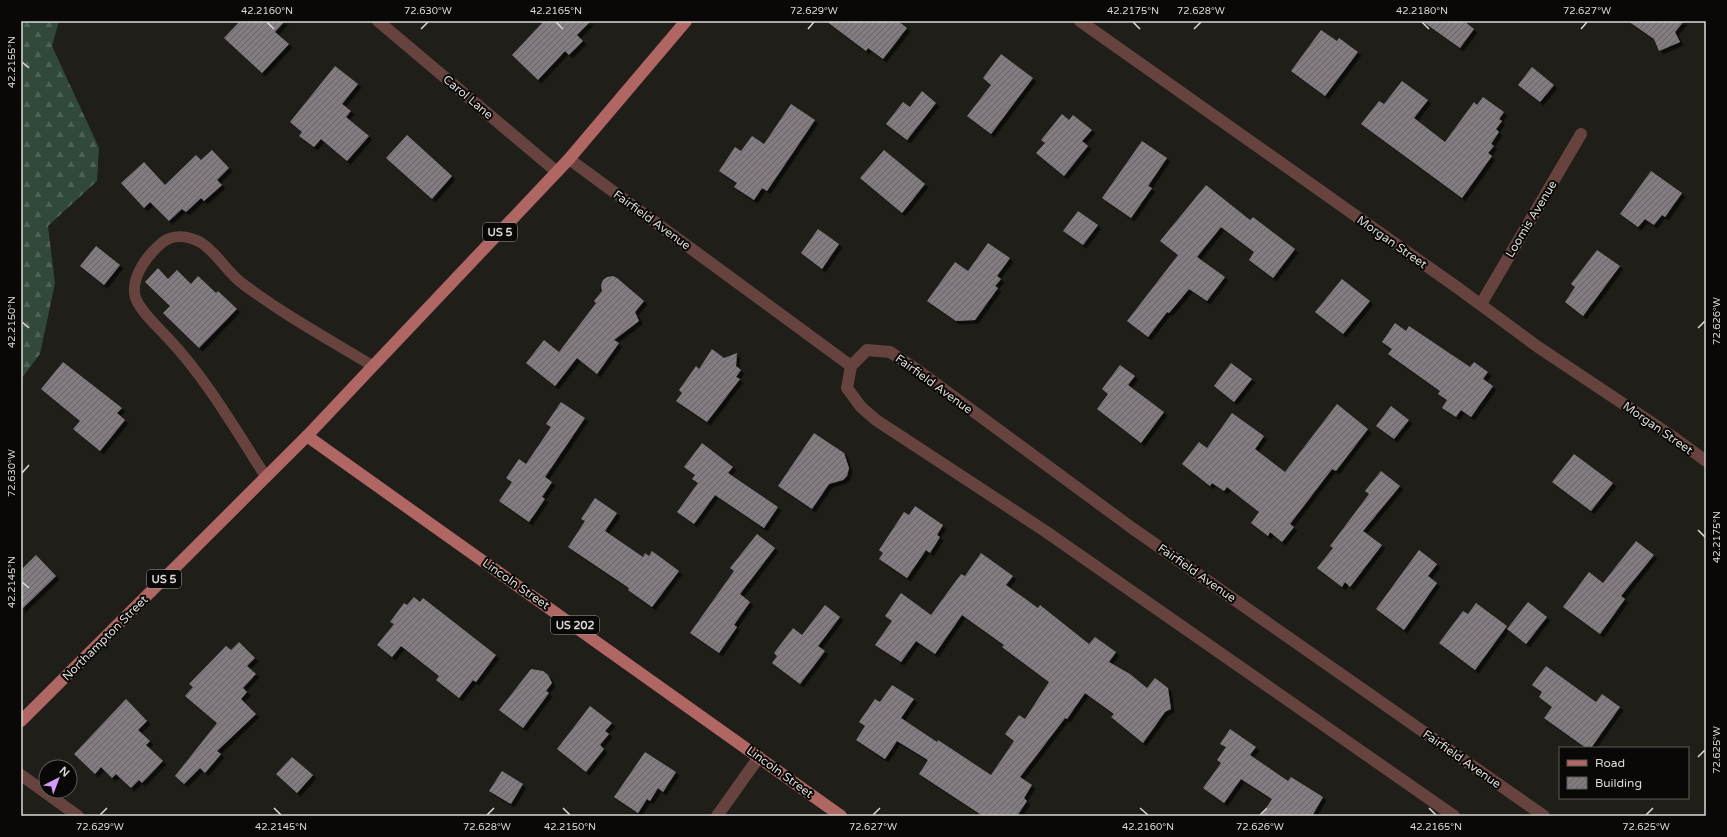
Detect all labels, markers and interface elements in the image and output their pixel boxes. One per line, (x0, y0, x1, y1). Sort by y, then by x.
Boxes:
text: 42.2160°N (241, 5, 293, 17)
text: 72.630°W (404, 5, 452, 17)
text: 42.2165°N (530, 5, 582, 17)
text: 72.629°W (790, 5, 838, 17)
text: 42.2175°N (1107, 5, 1159, 17)
text: 72.628°W (1177, 5, 1225, 17)
text: 42.2180°N (1396, 5, 1448, 17)
text: 72.627°W (1563, 5, 1611, 17)
text: 42.2155°N (6, 36, 18, 88)
street label: Carol Lane (440, 72, 496, 122)
street label: Loomis Avenue (1503, 178, 1560, 260)
street label: Fairfield Avenue (611, 187, 693, 253)
street label: Morgan Street (1354, 213, 1430, 272)
road number: US 5 (483, 223, 517, 241)
text: 42.2150°N (6, 296, 18, 348)
text: 72.626°W (1711, 297, 1723, 345)
street label: Fairfield Avenue (893, 351, 975, 417)
street label: Morgan Street (1620, 399, 1696, 458)
text: 72.630°W (6, 449, 18, 497)
text: 42.2175°N (1711, 511, 1723, 563)
street label: Fairfield Avenue (1155, 541, 1239, 605)
text: 42.2145°N (6, 556, 18, 608)
street label: Lincoln Street (480, 556, 553, 613)
road number: US 5 (147, 570, 181, 588)
street label: Northampton Street (59, 592, 151, 684)
road number: US 202 (551, 616, 599, 634)
text: 72.625°W (1711, 726, 1723, 774)
street label: Fairfield Avenue (1420, 727, 1504, 791)
street label: Lincoln Street (744, 743, 816, 801)
legend (1559, 747, 1689, 799)
text: Road (1595, 756, 1625, 770)
north arrow (38, 759, 78, 799)
text: N (57, 764, 72, 780)
text: Building (1595, 776, 1642, 790)
text: 72.629°W (76, 821, 124, 833)
text: 42.2145°N (255, 821, 307, 833)
text: 72.628°W (463, 821, 511, 833)
text: 42.2150°N (544, 821, 596, 833)
text: 72.627°W (849, 821, 897, 833)
text: 42.2160°N (1122, 821, 1174, 833)
text: 72.626°W (1236, 821, 1284, 833)
text: 42.2165°N (1410, 821, 1462, 833)
text: 72.625°W (1622, 821, 1670, 833)

